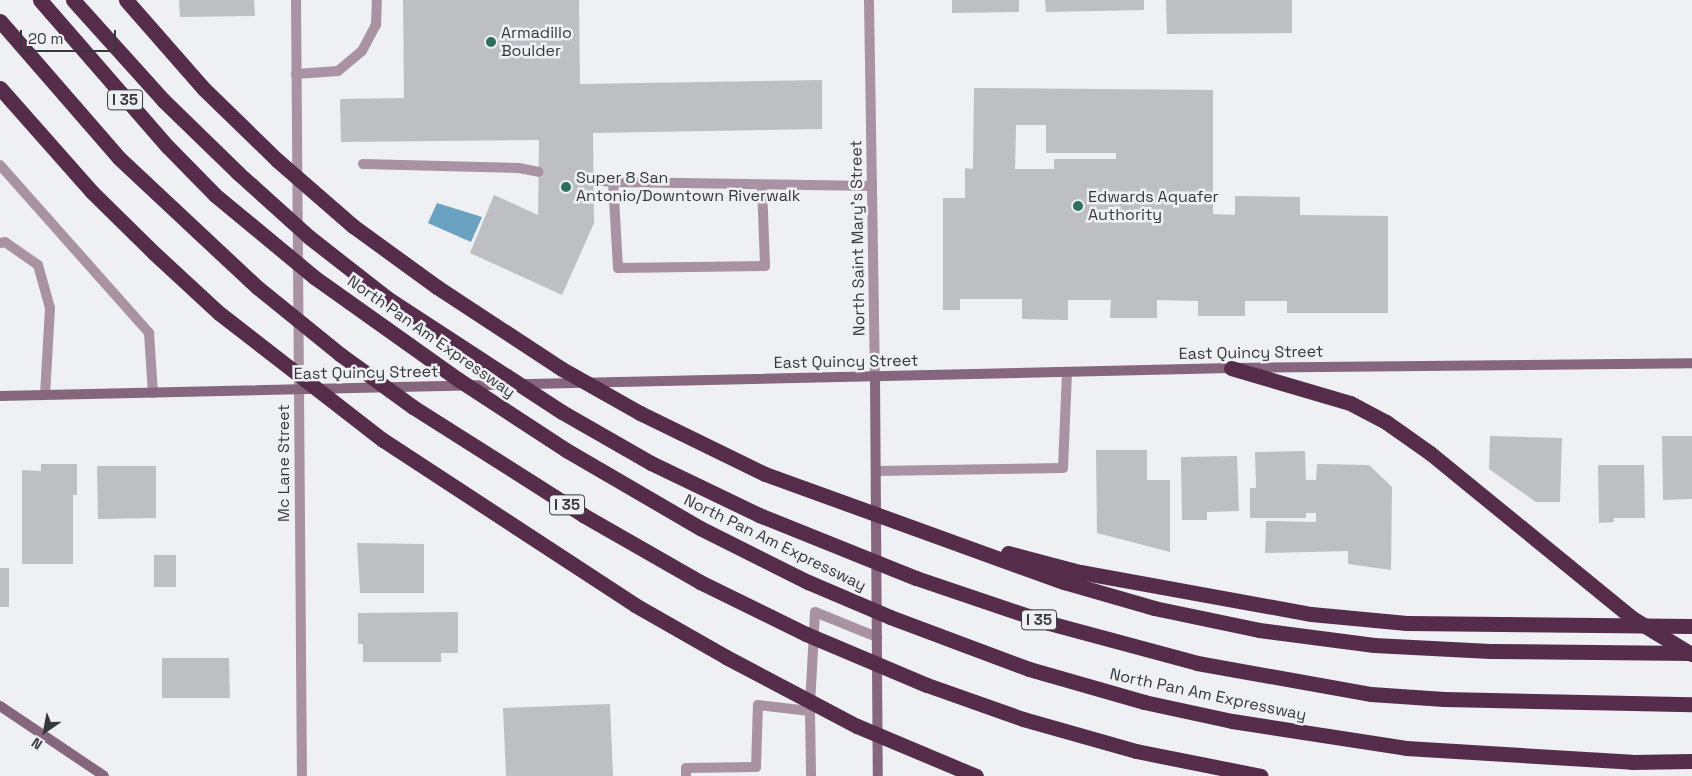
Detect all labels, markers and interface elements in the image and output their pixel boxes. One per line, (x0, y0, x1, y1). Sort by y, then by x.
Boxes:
scale bar (22, 20, 119, 52)
place label: Armadillo Boulder (501, 23, 572, 61)
text: 20 m (28, 29, 63, 48)
marker: Armadillo Boulder (485, 36, 497, 48)
road number: I 35 (106, 88, 144, 112)
street label: North Saint Mary's Street (847, 140, 869, 336)
place label: Super 8 San Antonio/Downtown Riverwalk (576, 168, 800, 206)
marker: Super 8 San Antonio/Downtown Riverwalk (560, 181, 572, 193)
place label: Edwards Aquafer Authority (1088, 187, 1219, 225)
marker: Edwards Aquafer Authority (1072, 200, 1084, 212)
street label: North Pan Am Expressway (343, 272, 519, 402)
street label: East Quincy Street (1179, 342, 1323, 364)
street label: East Quincy Street (774, 351, 918, 373)
street label: East Quincy Street (294, 362, 438, 384)
street label: Mc Lane Street (274, 404, 294, 522)
street label: North Pan Am Expressway (681, 490, 869, 596)
road number: I 35 (548, 492, 586, 518)
road number: I 35 (1020, 608, 1058, 632)
street label: North Pan Am Expressway (1108, 665, 1308, 725)
north arrow (20, 706, 70, 756)
text: N (28, 733, 46, 754)

